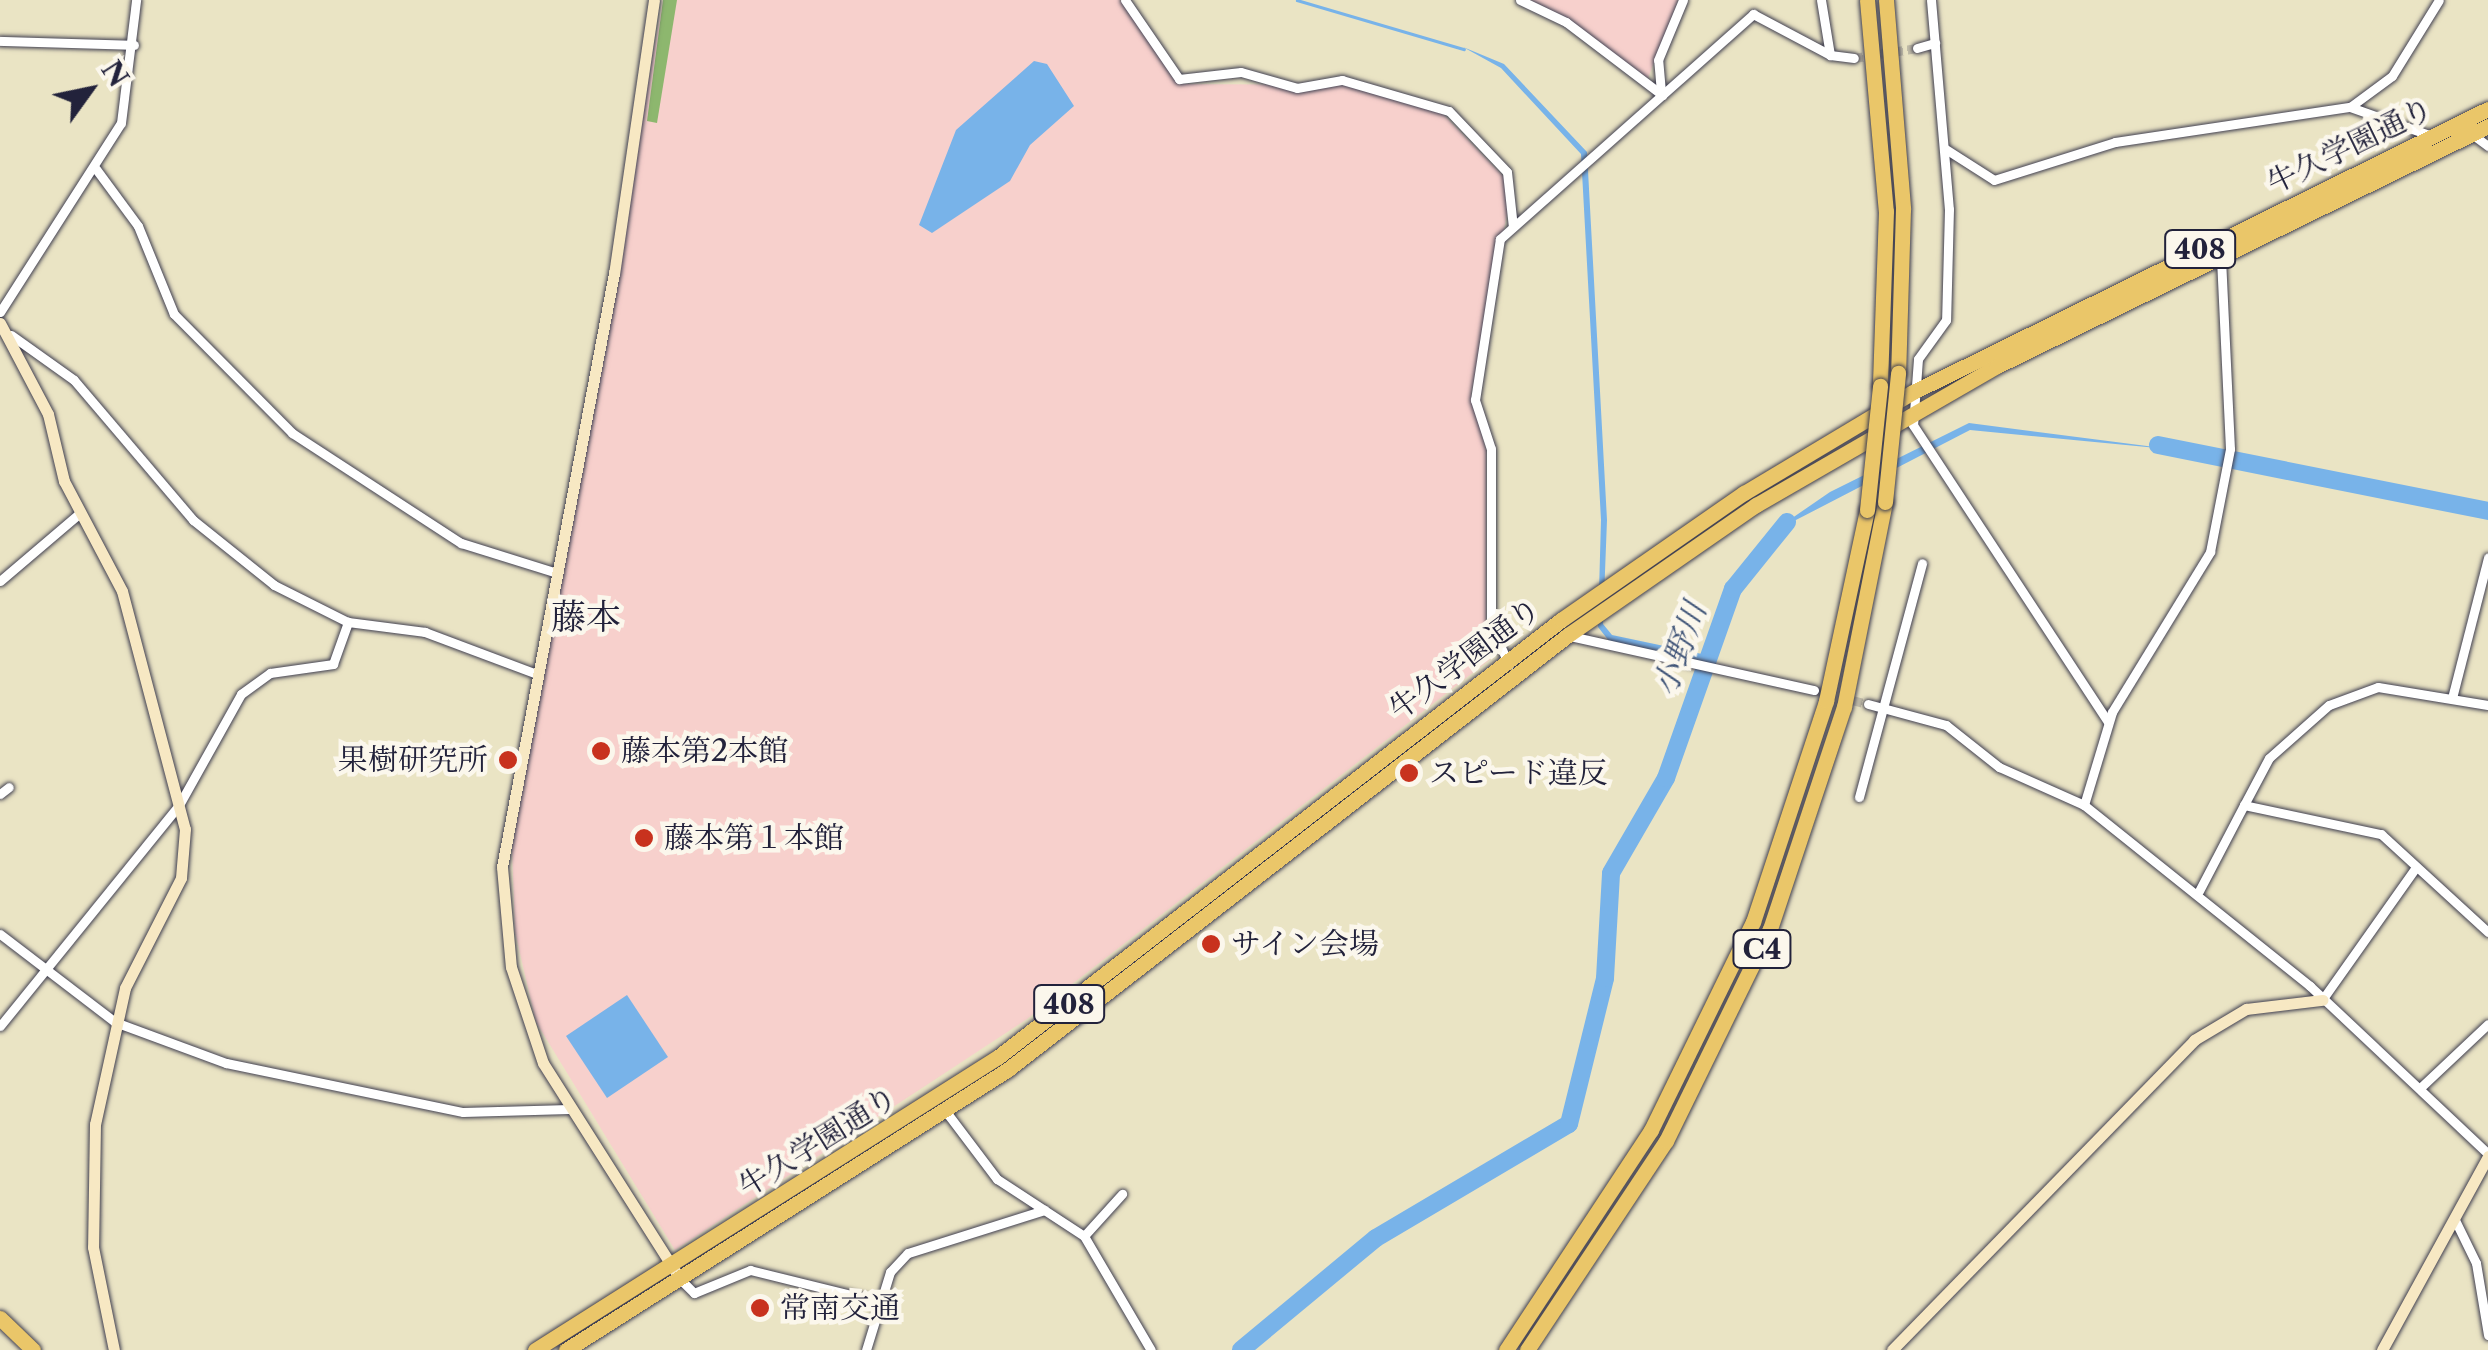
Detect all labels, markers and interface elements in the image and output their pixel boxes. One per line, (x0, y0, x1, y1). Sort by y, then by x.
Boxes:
north arrow (40, 40, 140, 140)
text: N (94, 54, 136, 93)
street label: 牛久学園通り (2261, 90, 2439, 202)
road number: 408 (2162, 226, 2238, 272)
street label: 牛久学園通り (1382, 590, 1548, 728)
district label: 藤本 (551, 596, 621, 638)
water label: 小野川 (1646, 597, 1714, 701)
place label: 藤本第2本館 (621, 733, 788, 769)
marker: 藤本第2本館 (590, 740, 612, 762)
place label: 果樹研究所 (338, 742, 488, 778)
marker: 果樹研究所 (497, 749, 519, 771)
place label: スピード違反 (1429, 755, 1608, 791)
marker: スピード違反 (1398, 762, 1420, 784)
place label: 藤本第１本館 (664, 820, 844, 856)
marker: 藤本第１本館 (633, 827, 655, 849)
place label: サイン会場 (1231, 926, 1381, 962)
road number: C4 (1732, 926, 1792, 972)
marker: サイン会場 (1200, 933, 1222, 955)
road number: 408 (1032, 981, 1106, 1027)
street label: 牛久学園通り (732, 1079, 904, 1205)
place label: 常南交通 (780, 1290, 900, 1326)
marker: 常南交通 (749, 1297, 771, 1319)

